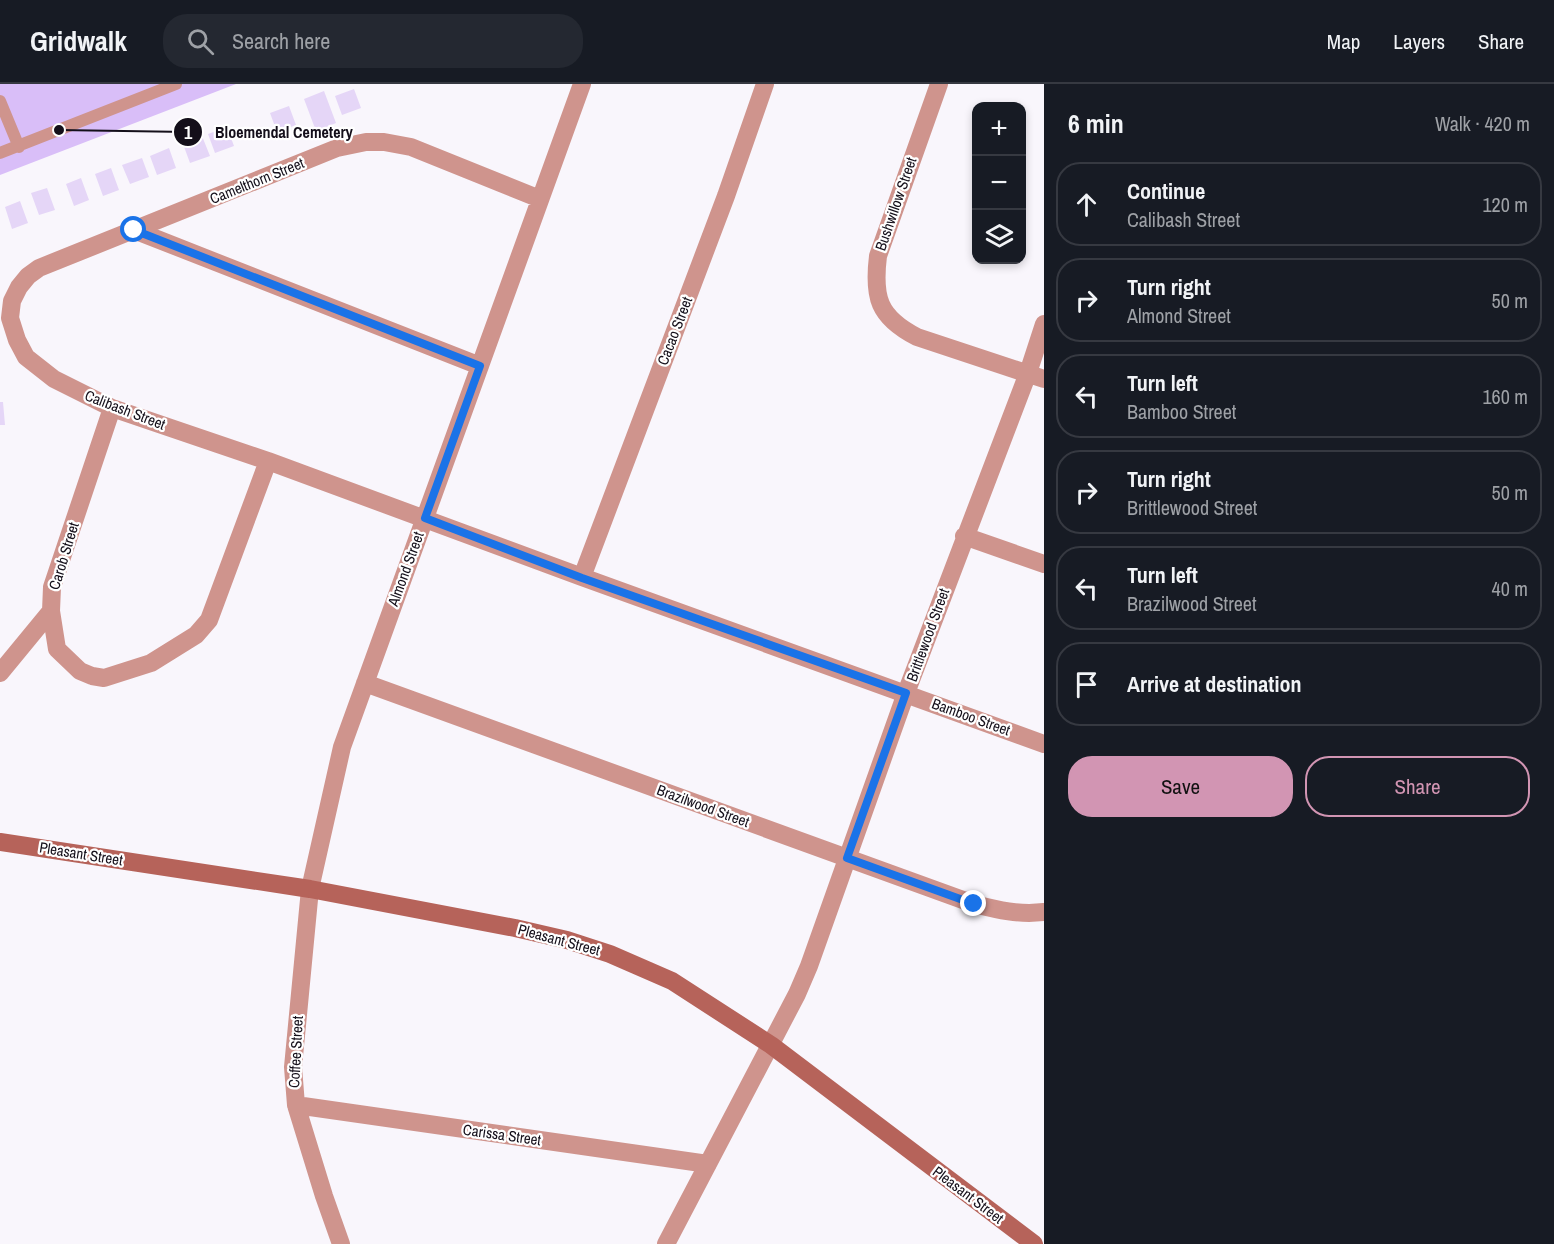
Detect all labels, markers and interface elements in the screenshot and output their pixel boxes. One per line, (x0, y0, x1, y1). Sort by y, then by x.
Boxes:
search box (163, 14, 583, 68)
text: Gridwalk (30, 22, 127, 60)
icon: search (184, 25, 217, 58)
text: Search here (232, 26, 330, 56)
text: Map (1327, 27, 1360, 56)
text: Layers (1393, 27, 1445, 56)
text: Share (1478, 27, 1524, 56)
map controls (972, 102, 1026, 264)
button: + (972, 102, 1026, 156)
text: 6 min (1068, 106, 1124, 141)
text: Walk · 420 m (1435, 110, 1530, 137)
callout: Bloemendal Cemetery (173, 115, 365, 149)
text: 1 (184, 120, 193, 145)
text: Bloemendal Cemetery (215, 121, 354, 143)
street label: Camelthorn Street (207, 152, 308, 209)
street label: Bushwillow Street (870, 154, 922, 253)
button: − (972, 156, 1026, 210)
text: Continue (1127, 176, 1205, 206)
icon: ahead (1070, 188, 1103, 221)
text: 120 m (1482, 191, 1528, 218)
text: Calibash Street (1127, 206, 1240, 233)
button: layers (972, 210, 1026, 264)
route start (120, 216, 146, 242)
text: Turn right (1127, 272, 1211, 302)
icon: right (1070, 284, 1103, 317)
text: 50 m (1492, 287, 1528, 314)
street label: Cacao Street (652, 293, 697, 368)
text: Almond Street (1127, 302, 1231, 329)
text: Turn left (1127, 368, 1198, 398)
icon: left (1070, 380, 1103, 413)
text: 160 m (1482, 383, 1528, 410)
street label: Calibash Street (82, 385, 169, 435)
text: Bamboo Street (1127, 398, 1236, 425)
text: Turn right (1127, 464, 1211, 494)
icon: right (1070, 476, 1103, 509)
text: 50 m (1492, 479, 1528, 506)
text: Brittlewood Street (1127, 494, 1257, 521)
street label: Carob Street (43, 519, 84, 592)
street label: Almond Street (382, 528, 429, 610)
text: Turn left (1127, 560, 1198, 590)
icon: left (1070, 572, 1103, 605)
text: 40 m (1492, 575, 1528, 602)
street label: Brittlewood Street (901, 585, 954, 684)
text: Brazilwood Street (1127, 590, 1256, 617)
icon: arrive (1070, 668, 1103, 701)
text: Arrive at destination (1127, 669, 1301, 699)
street label: Bamboo Street (929, 693, 1014, 741)
button: Save (1068, 756, 1293, 817)
button: Share (1305, 756, 1530, 817)
street label: Brazilwood Street (654, 779, 753, 832)
street label: Pleasant Street (38, 837, 125, 871)
route end (960, 890, 986, 916)
street label: Pleasant Street (516, 918, 603, 961)
street label: Coffee Street (283, 1015, 308, 1089)
street label: Carissa Street (462, 1119, 543, 1150)
street label: Pleasant Street (928, 1161, 1009, 1229)

